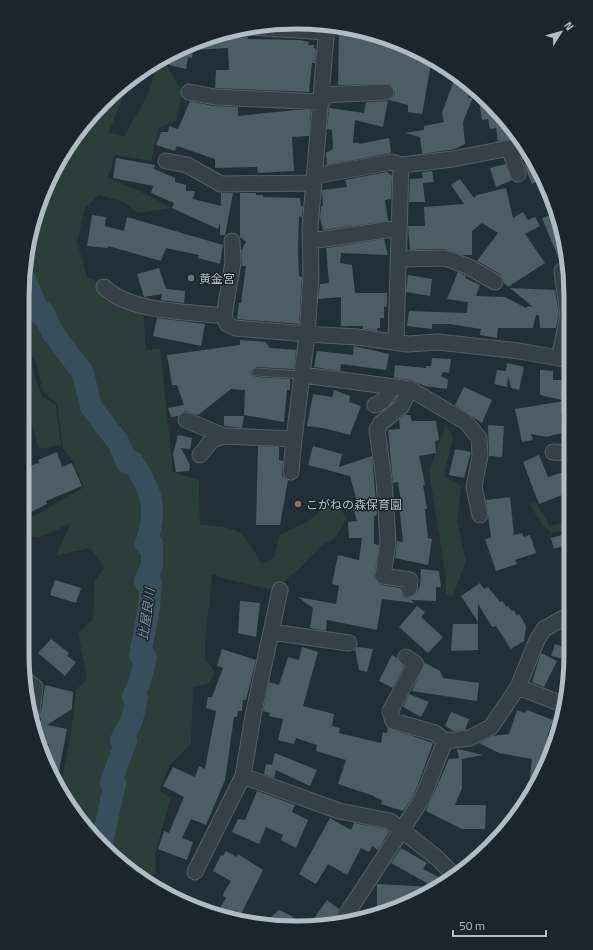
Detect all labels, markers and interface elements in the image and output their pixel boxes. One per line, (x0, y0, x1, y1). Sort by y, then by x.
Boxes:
north arrow (541, 12, 581, 52)
text: N (560, 18, 578, 34)
place label: 黄金宮 (199, 269, 235, 288)
marker: 黄金宮 (186, 273, 196, 283)
place label: こがねの森保育園 (306, 495, 402, 514)
marker: こがねの森保育園 (293, 499, 303, 509)
water label: 比屋良川 (132, 585, 160, 641)
scale bar (453, 912, 546, 938)
text: 50 m (459, 916, 485, 935)

